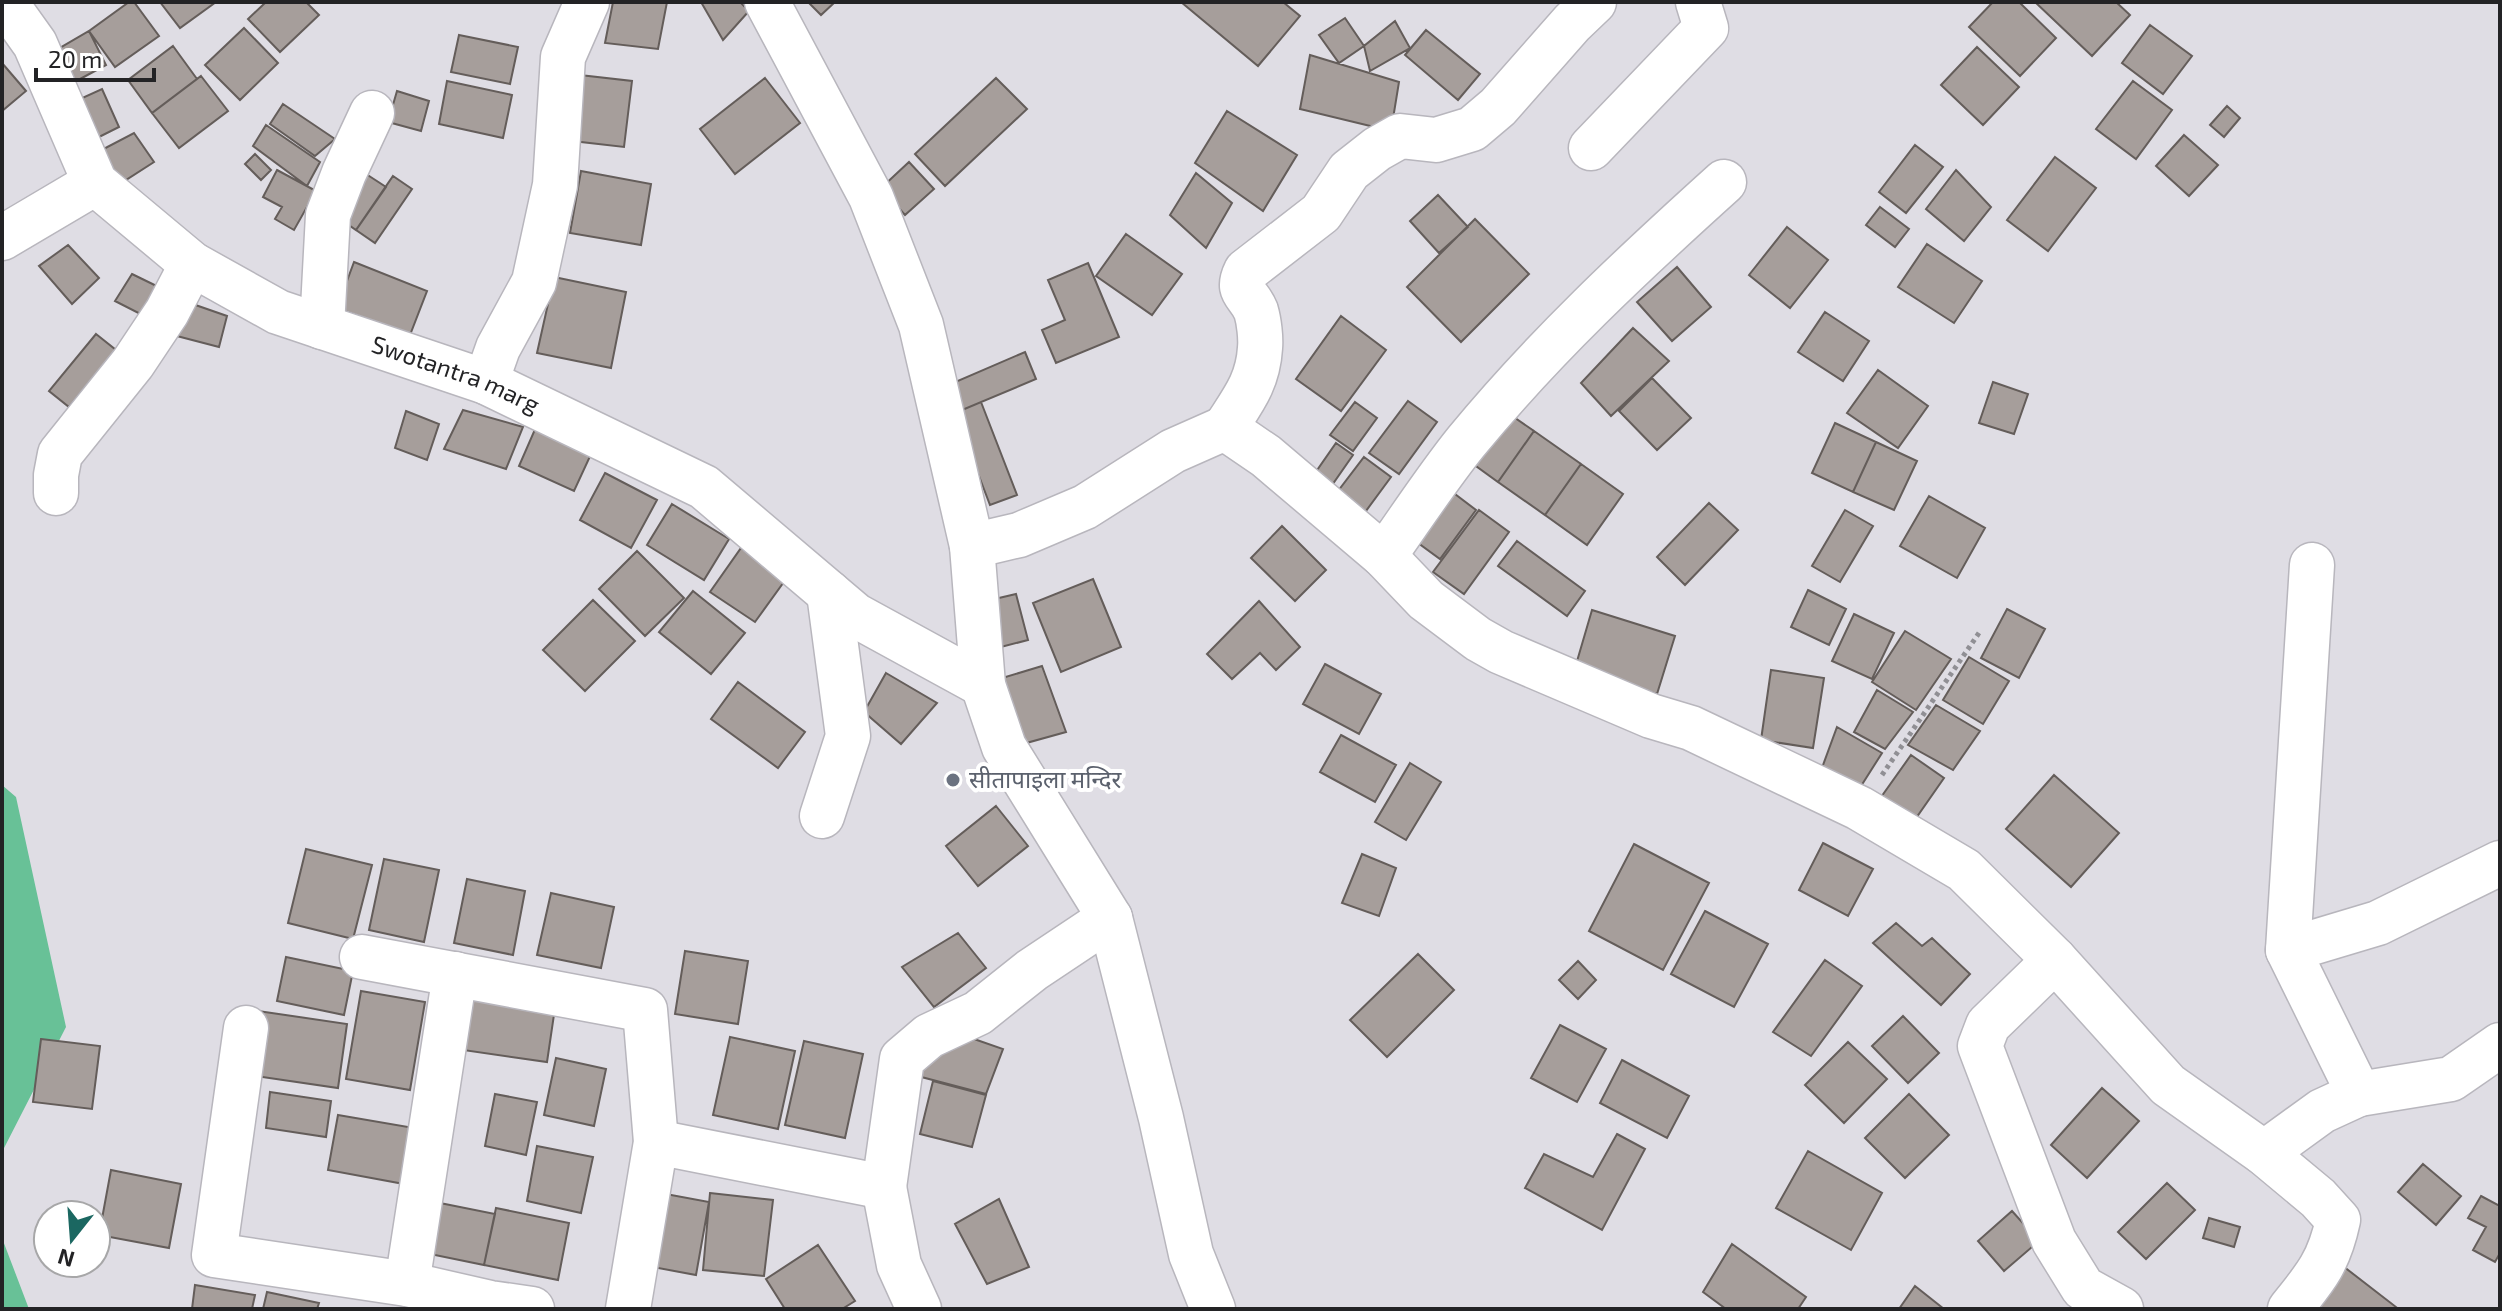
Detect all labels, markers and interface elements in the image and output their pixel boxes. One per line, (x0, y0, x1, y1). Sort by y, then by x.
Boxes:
scale bar (36, 32, 154, 82)
text: 20 m (48, 44, 102, 73)
street label: Swotantra marg (368, 329, 545, 419)
place label: सीतापाइला मन्दिर (969, 764, 1123, 793)
marker: सीतापाइला मन्दिर (944, 771, 962, 789)
north arrow (32, 1199, 112, 1279)
text: N (54, 1244, 77, 1274)

